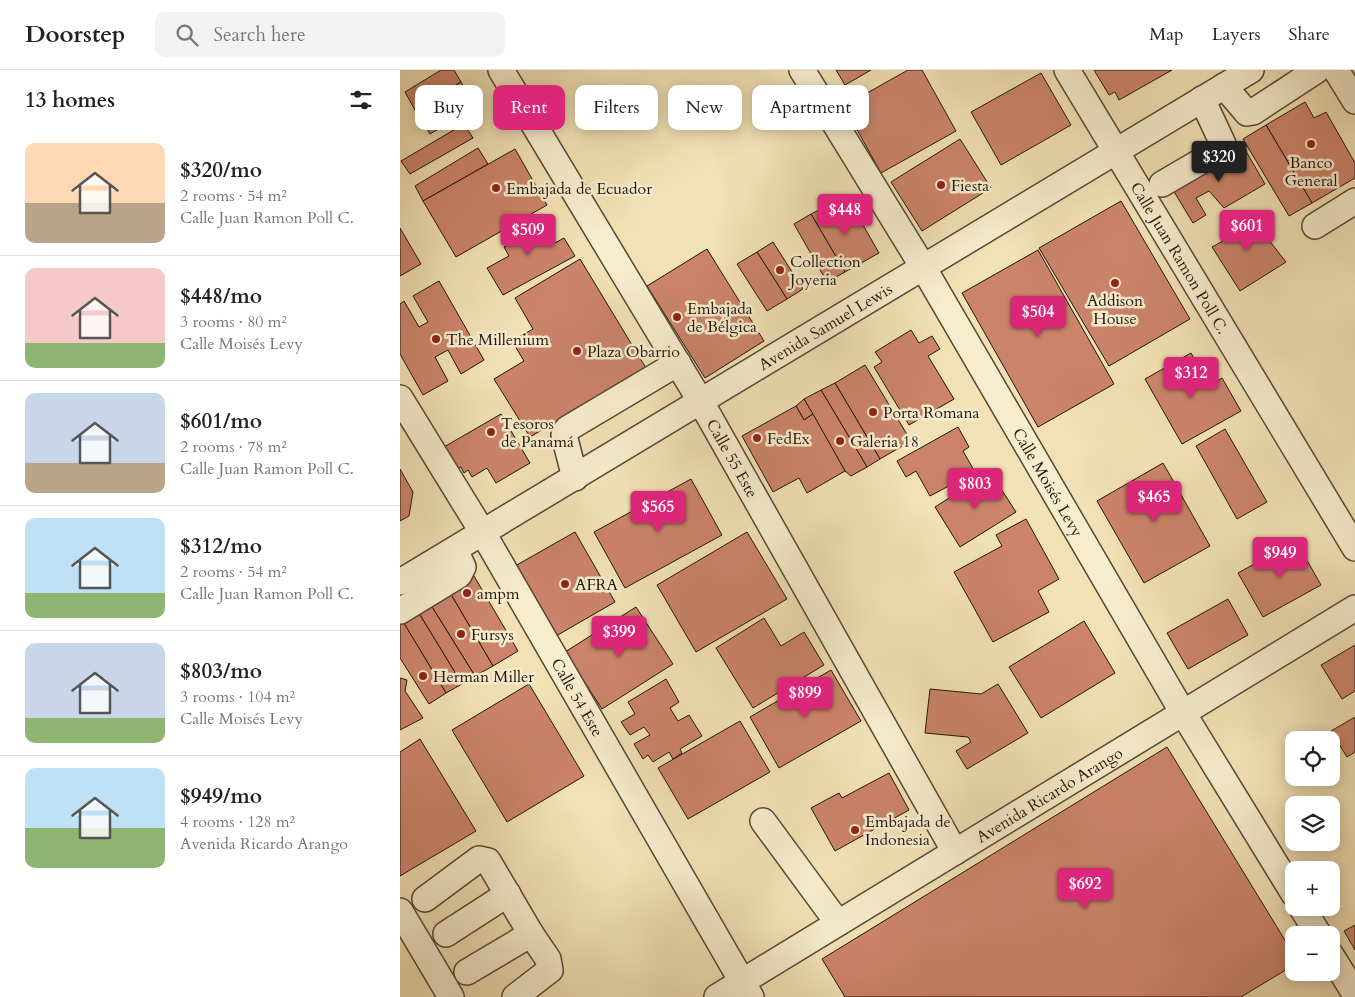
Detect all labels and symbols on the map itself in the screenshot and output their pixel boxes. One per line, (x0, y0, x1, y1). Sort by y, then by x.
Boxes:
marker: Banco General (1305, 138, 1317, 150)
pin: $320 (1189, 140, 1249, 183)
place label: Banco General (1284, 152, 1338, 192)
place label: Fiesta (951, 175, 989, 197)
place label: Embajada de Ecuador (506, 178, 652, 200)
street label: Calle Juan Ramon Poll C. (1125, 178, 1233, 338)
marker: Fiesta (935, 179, 947, 191)
marker: Embajada de Ecuador (490, 182, 502, 194)
pin: $448 (815, 194, 875, 236)
pin: $601 (1217, 210, 1277, 252)
pin: $509 (498, 214, 558, 256)
place label: Collection Joyeria (788, 251, 861, 291)
marker: Collection Joyeria (774, 264, 786, 276)
marker: Addison House (1109, 277, 1121, 289)
street label: Avenida Samuel Lewis (754, 278, 897, 376)
place label: Addison House (1087, 290, 1143, 330)
pin: $504 (1008, 296, 1068, 338)
place label: Embajada de Bélgica (687, 298, 757, 338)
marker: Embajada de Bélgica (671, 311, 683, 323)
place label: The Millenium (446, 329, 549, 351)
marker: The Millenium (430, 333, 442, 345)
place label: Plaza Obarrio (587, 341, 680, 363)
marker: Plaza Obarrio (571, 345, 583, 357)
pin: $312 (1161, 356, 1221, 399)
place label: Porta Romana (883, 402, 979, 424)
marker: Porta Romana (867, 406, 879, 418)
place label: Tesoros de Panamá (501, 413, 574, 453)
street label: Calle 55 Este (701, 415, 763, 502)
street label: Calle Moisés Levy (1007, 424, 1088, 542)
marker: Tesoros de Panamá (485, 426, 497, 438)
place label: FedEx (767, 428, 810, 450)
place label: Galeria 18 (850, 431, 919, 453)
marker: FedEx (751, 432, 763, 444)
marker: Galeria 18 (834, 435, 846, 447)
pin: $803 (945, 468, 1005, 510)
pin: $465 (1124, 480, 1184, 523)
pin: $565 (628, 490, 688, 533)
pin: $949 (1250, 536, 1310, 579)
place label: AFRA (575, 574, 619, 596)
marker: AFRA (559, 578, 571, 590)
place label: ampm (477, 583, 520, 605)
marker: ampm (461, 587, 473, 599)
pin: $399 (589, 616, 649, 658)
place label: Fursys (471, 624, 514, 646)
marker: Fursys (455, 628, 467, 640)
street label: Calle 54 Este (546, 654, 608, 741)
place label: Herman Miller (433, 666, 534, 688)
marker: Herman Miller (417, 670, 429, 682)
pin: $899 (775, 676, 835, 719)
street label: Avenida Ricardo Arango (972, 742, 1127, 848)
place label: Embajada de Indonesia (865, 811, 951, 851)
marker: Embajada de Indonesia (849, 824, 861, 836)
pin: $692 (1055, 868, 1115, 910)

